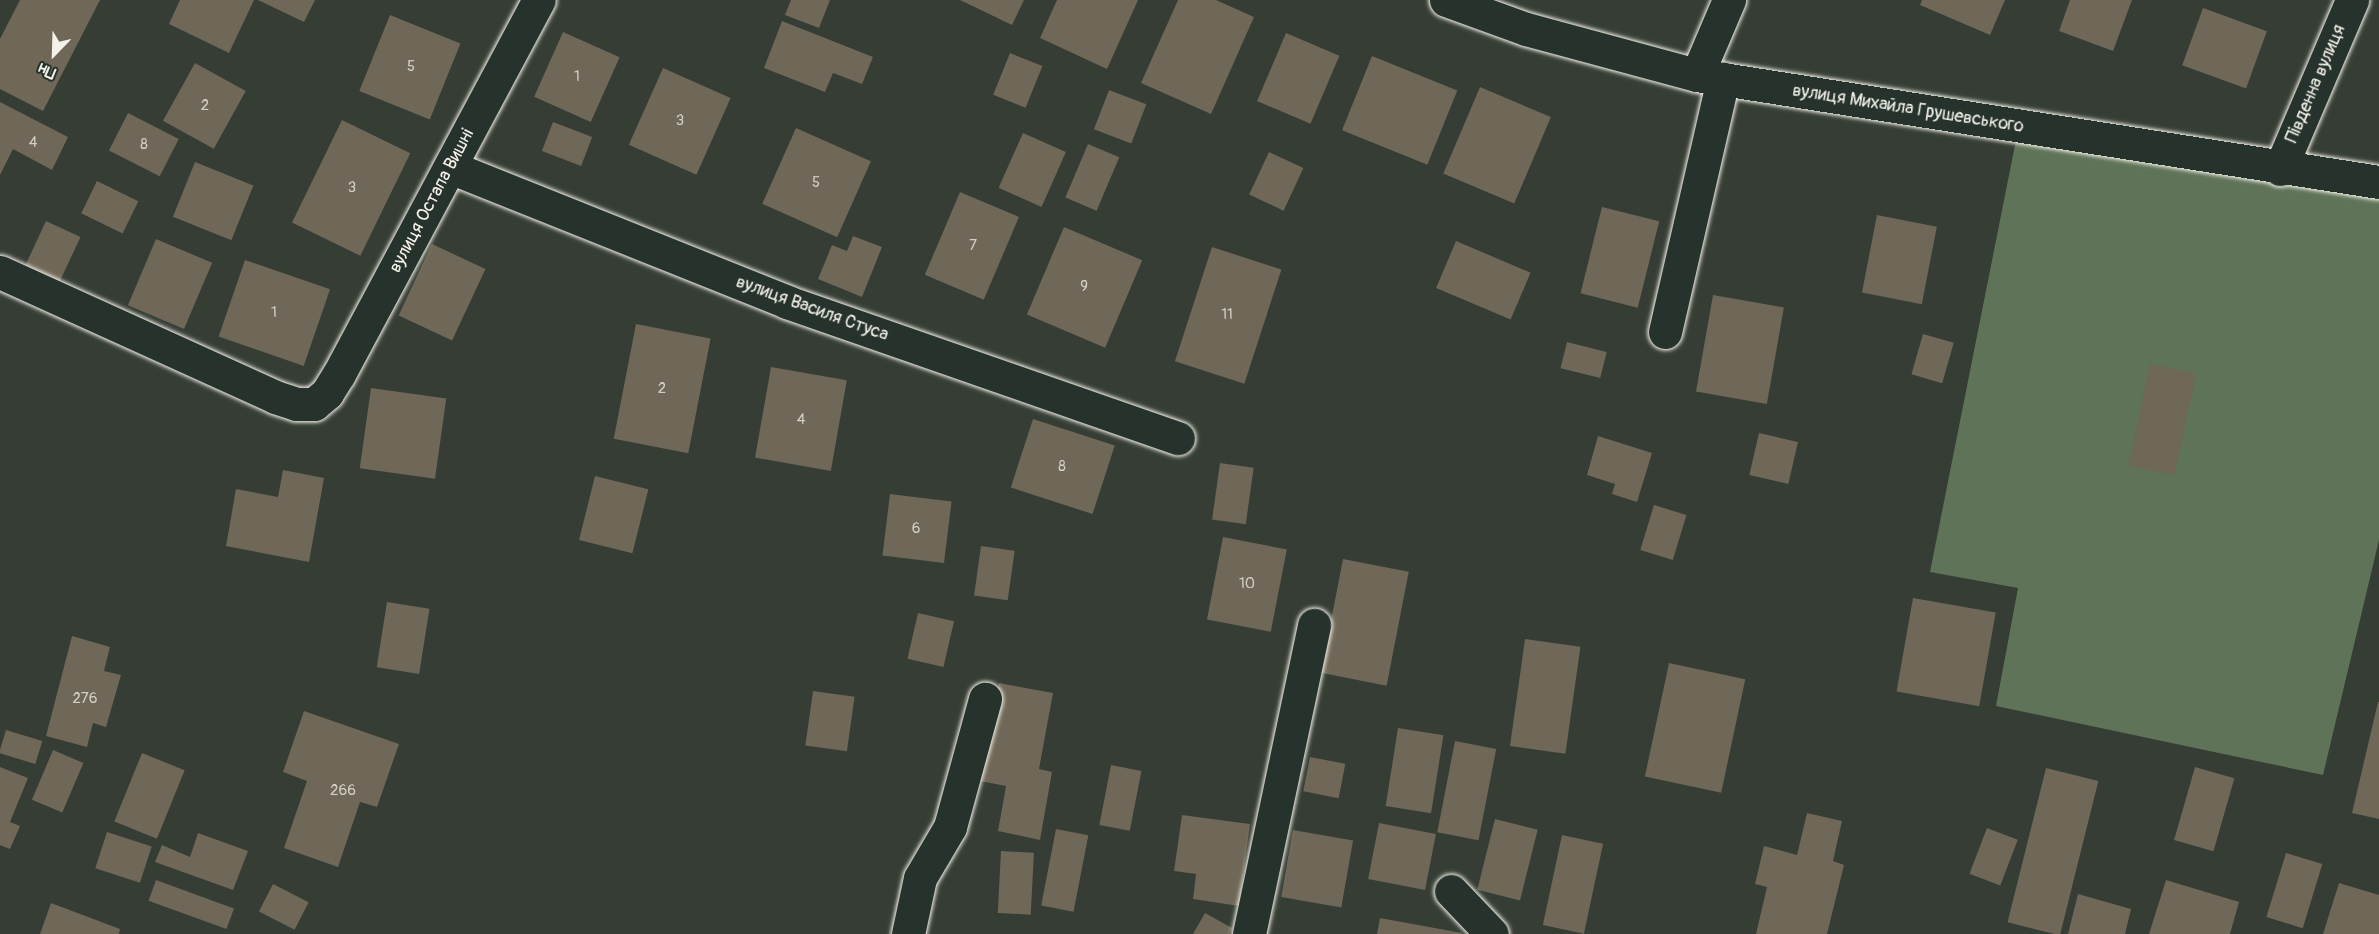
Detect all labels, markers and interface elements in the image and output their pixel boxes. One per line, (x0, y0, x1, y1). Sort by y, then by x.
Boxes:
street label: Південна вулиця (2281, 22, 2351, 146)
north arrow (24, 24, 84, 84)
text: Пн (35, 58, 59, 83)
house number: 5 (407, 58, 415, 76)
house number: 1 (574, 68, 580, 86)
street label: вулиця Михайла Грушевського (1791, 80, 2025, 138)
house number: 2 (201, 97, 209, 115)
house number: 3 (676, 112, 684, 130)
street label: вулиця Остапа Вишні (385, 125, 479, 277)
house number: 4 (29, 134, 37, 152)
house number: 8 (140, 136, 148, 154)
house number: 5 (812, 174, 820, 192)
house number: 3 (348, 179, 356, 197)
house number: 7 (969, 237, 977, 255)
street label: вулиця Василя Стуса (733, 271, 891, 347)
house number: 9 (1080, 278, 1088, 296)
house number: 1 (271, 304, 277, 322)
house number: 11 (1221, 306, 1233, 324)
house number: 2 (658, 380, 666, 398)
house number: 4 (797, 411, 805, 429)
house number: 8 (1058, 458, 1066, 476)
house number: 6 (912, 520, 920, 538)
house number: 10 (1239, 575, 1255, 593)
house number: 276 (72, 690, 98, 708)
house number: 266 (330, 782, 356, 800)

